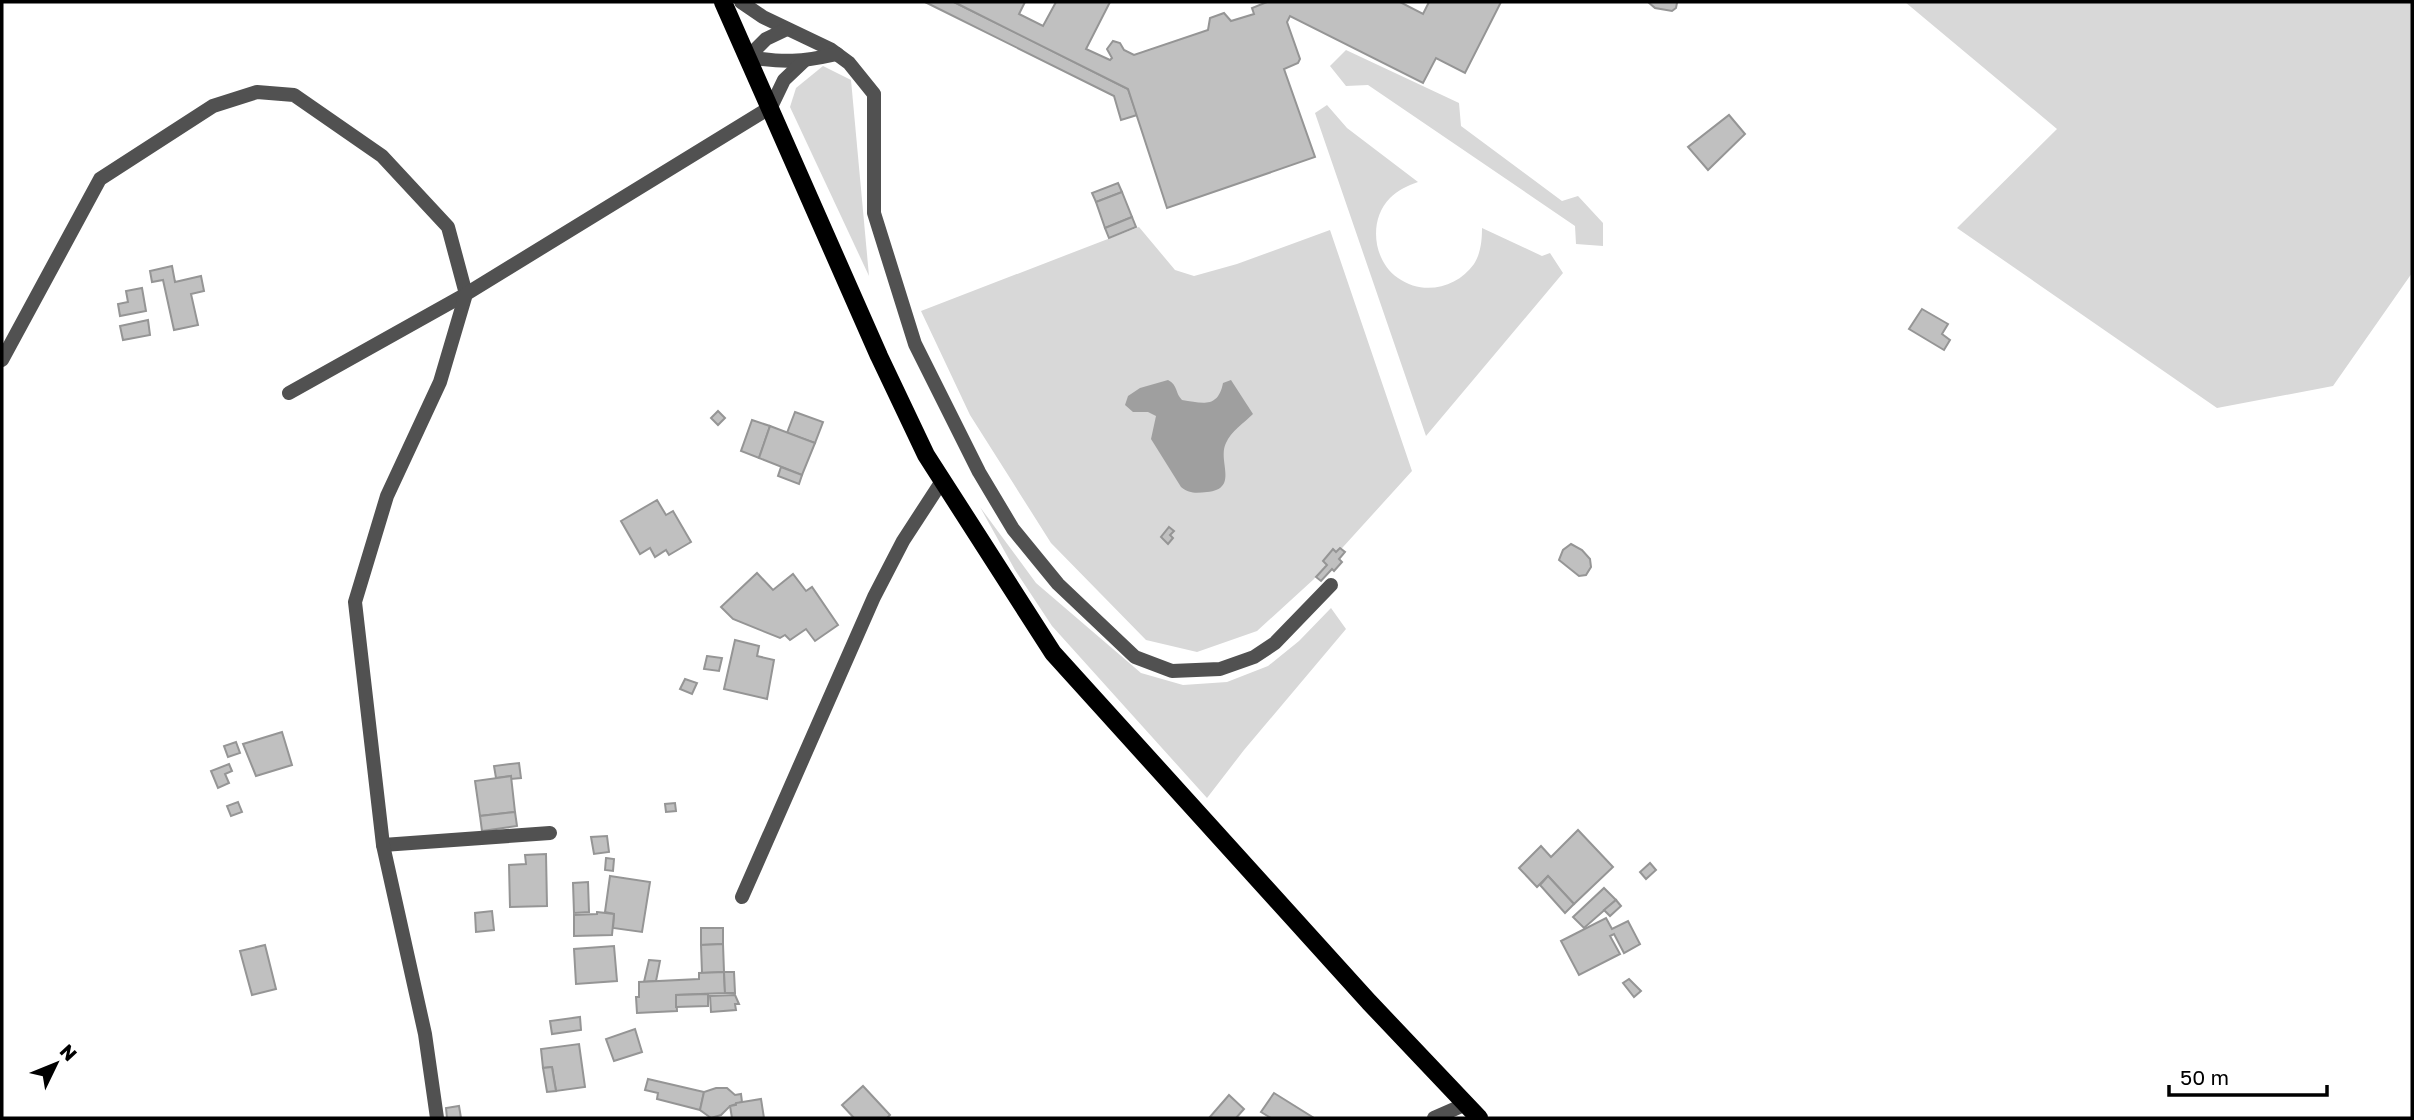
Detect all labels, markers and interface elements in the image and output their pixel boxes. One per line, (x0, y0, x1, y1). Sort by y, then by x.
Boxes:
north arrow (21, 1029, 91, 1099)
text: N (55, 1039, 82, 1065)
scale bar (2169, 1054, 2326, 1098)
text: 50 m (2180, 1064, 2229, 1090)

